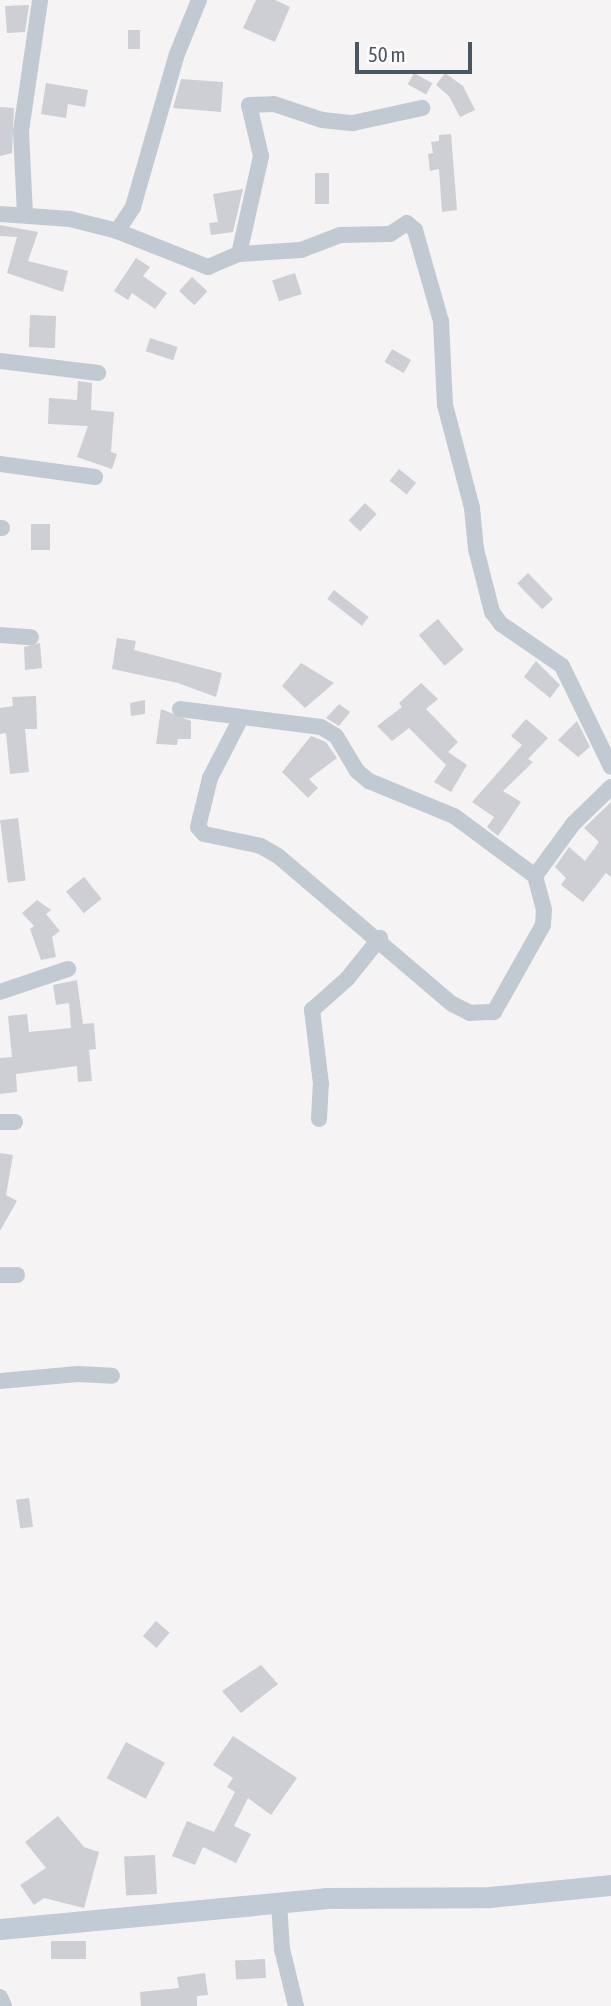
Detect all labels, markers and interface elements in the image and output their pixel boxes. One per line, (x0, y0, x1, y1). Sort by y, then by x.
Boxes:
scale bar (359, 28, 476, 72)
text: 50 m (368, 42, 406, 66)

